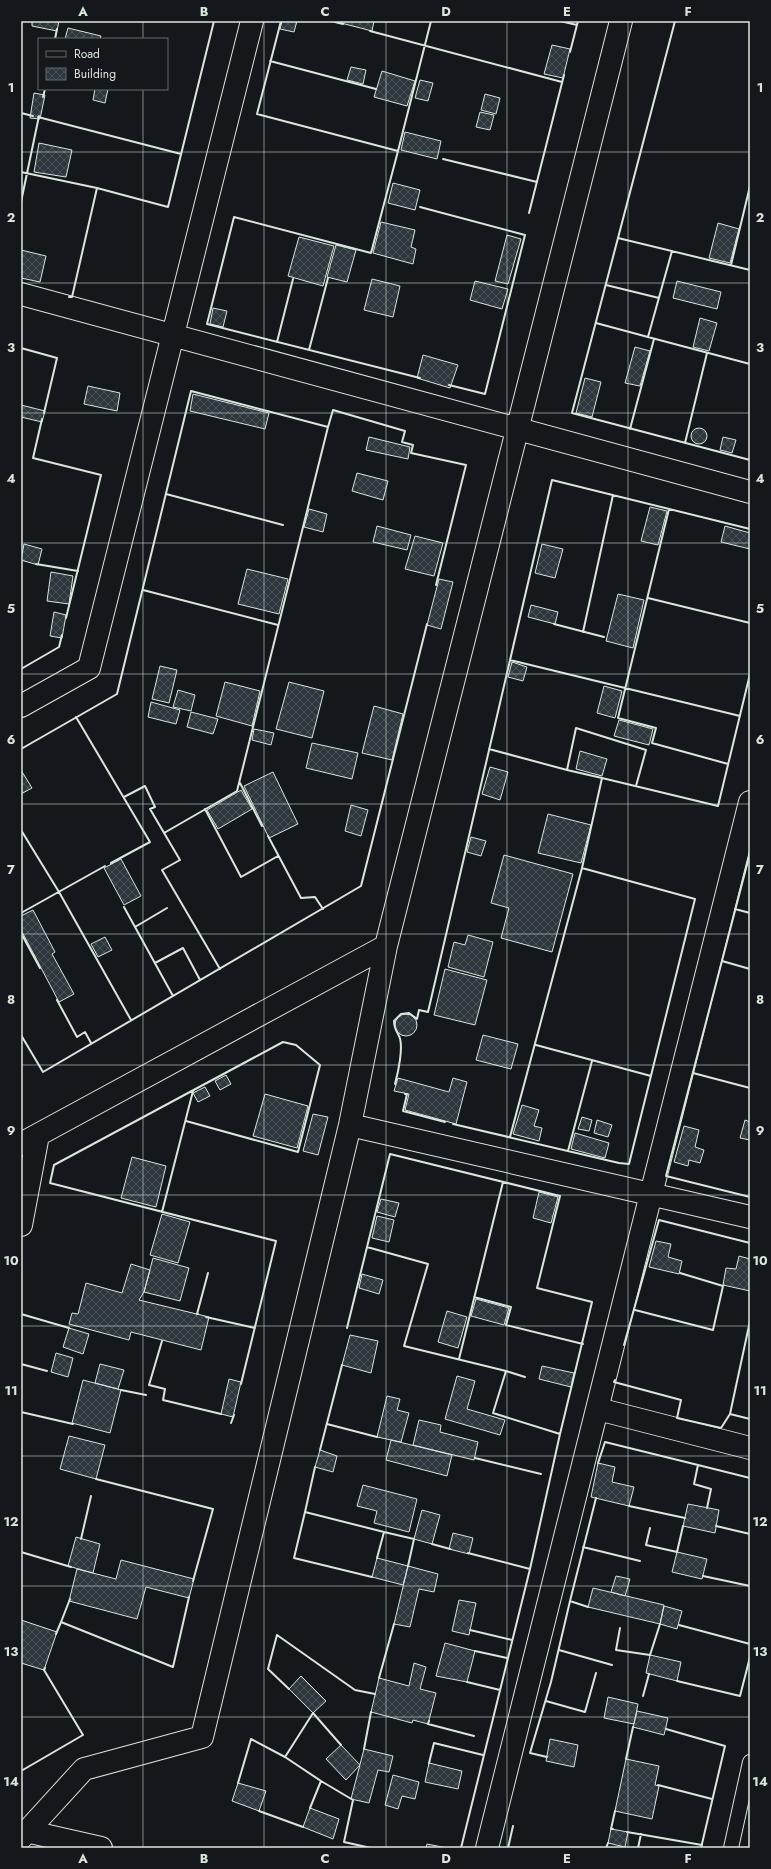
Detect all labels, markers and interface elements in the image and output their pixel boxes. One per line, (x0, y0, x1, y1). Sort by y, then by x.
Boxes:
text: A (77, 2, 88, 21)
text: B (200, 2, 209, 21)
text: C (320, 2, 330, 21)
text: D (441, 2, 451, 21)
text: E (563, 2, 571, 21)
text: F (684, 2, 692, 21)
legend (38, 38, 168, 90)
text: Road (74, 45, 100, 63)
text: Building (74, 65, 116, 83)
text: 1 (8, 78, 14, 97)
text: 1 (757, 78, 763, 97)
text: 2 (7, 208, 15, 227)
text: 2 (756, 208, 764, 227)
text: 3 (7, 338, 15, 357)
text: 3 (756, 338, 764, 357)
text: 4 (6, 469, 16, 488)
text: 4 (755, 469, 765, 488)
text: 5 (7, 599, 15, 618)
text: 5 (756, 599, 764, 618)
text: 6 (7, 730, 16, 749)
text: 6 (756, 730, 765, 749)
text: 7 (7, 860, 15, 879)
text: 7 (756, 860, 764, 879)
text: 8 (7, 990, 15, 1009)
text: 8 (756, 990, 764, 1009)
text: 9 (7, 1121, 16, 1140)
text: 9 (756, 1121, 765, 1140)
text: 10 (3, 1251, 19, 1270)
text: 10 (752, 1251, 768, 1270)
text: 11 (4, 1381, 18, 1400)
text: 11 (753, 1381, 767, 1400)
text: 12 (3, 1512, 19, 1531)
text: 12 (752, 1512, 768, 1531)
text: 13 (4, 1642, 18, 1661)
text: 13 (753, 1642, 767, 1661)
text: 14 (3, 1772, 19, 1791)
text: 14 (752, 1772, 768, 1791)
text: A (77, 1849, 88, 1868)
text: B (200, 1849, 209, 1868)
text: C (320, 1849, 330, 1868)
text: D (441, 1849, 451, 1868)
text: E (563, 1849, 571, 1868)
text: F (684, 1849, 692, 1868)

